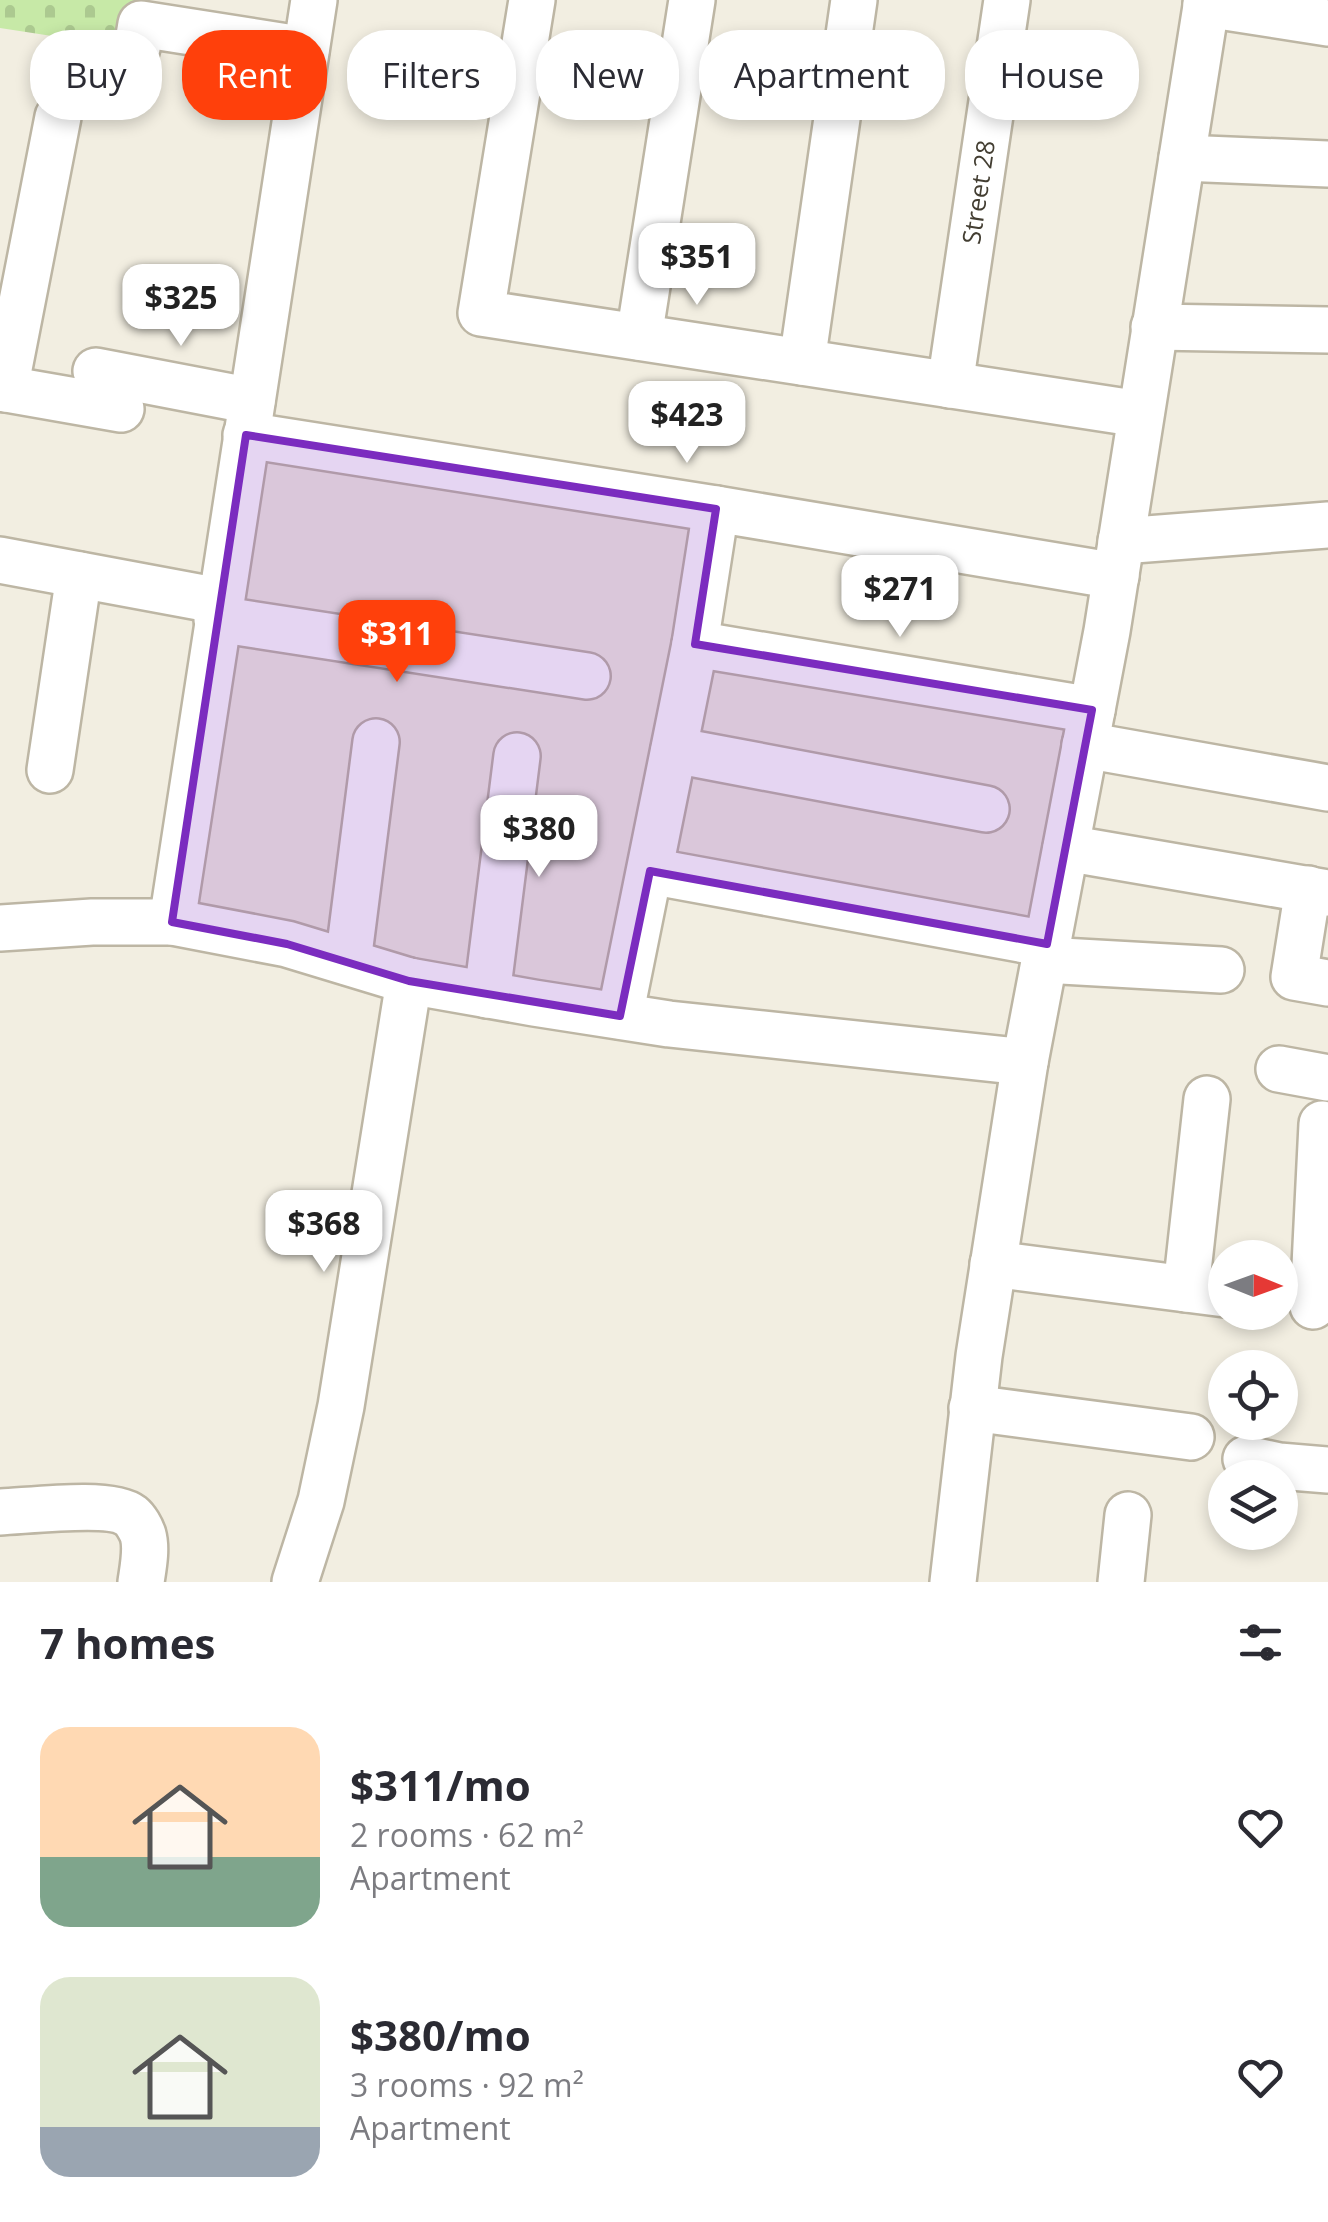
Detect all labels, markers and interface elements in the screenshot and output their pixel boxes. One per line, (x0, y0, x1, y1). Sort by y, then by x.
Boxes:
chip: Buy (30, 30, 162, 120)
chip: Rent (182, 30, 327, 120)
chip: Filters (347, 30, 516, 120)
chip: New (536, 30, 679, 120)
chip: Apartment (699, 30, 945, 120)
chip: House (965, 30, 1139, 120)
street label: Street 28 (953, 138, 1002, 246)
pin: $351 (638, 223, 756, 308)
text: $351 (660, 234, 734, 277)
pin: $325 (122, 264, 240, 349)
text: $325 (144, 275, 218, 318)
pin: $423 (628, 381, 746, 466)
text: $423 (650, 392, 724, 435)
pin: $271 (841, 555, 959, 640)
text: $271 (863, 566, 937, 609)
pin: $311 (338, 600, 456, 685)
text: $311 (360, 611, 434, 654)
pin: $380 (480, 795, 598, 880)
text: $380 (502, 806, 576, 849)
pin: $368 (265, 1190, 383, 1275)
text: $368 (287, 1201, 361, 1244)
north arrow (1208, 1240, 1298, 1330)
map controls (1208, 1240, 1298, 1550)
button: locate (1208, 1350, 1298, 1440)
button: layers (1208, 1460, 1298, 1550)
text: 7 homes (40, 1614, 215, 1671)
icon: filters (1233, 1615, 1288, 1670)
text: $311/mo (350, 1756, 531, 1813)
icon: home (120, 1767, 240, 1887)
icon: heart (1233, 1800, 1288, 1855)
text: 2 rooms · 62 m² (350, 1813, 584, 1856)
text: Apartment (350, 1856, 511, 1899)
text: $380/mo (350, 2006, 531, 2063)
icon: home (120, 2017, 240, 2137)
icon: heart (1233, 2050, 1288, 2105)
text: 3 rooms · 92 m² (350, 2063, 584, 2106)
text: Apartment (350, 2106, 511, 2149)

